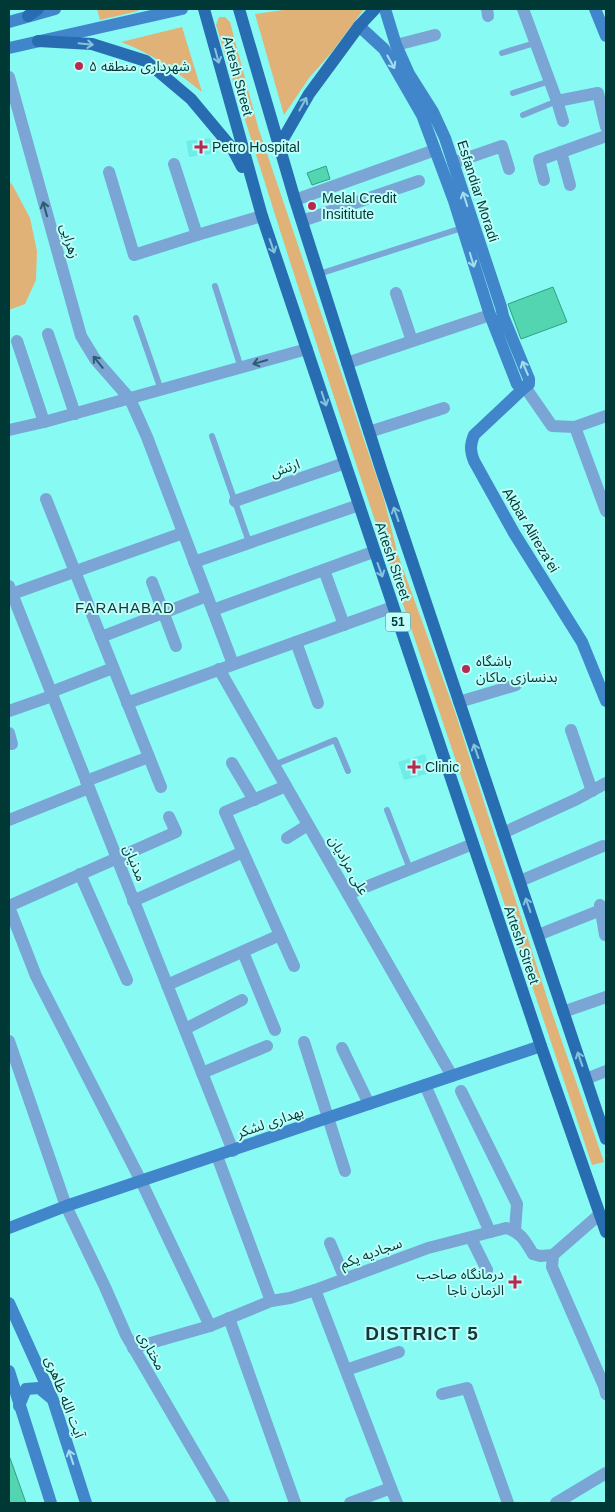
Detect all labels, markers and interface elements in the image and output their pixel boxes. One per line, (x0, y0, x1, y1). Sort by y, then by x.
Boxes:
street label: Artesh Street (220, 34, 256, 118)
one-way arrow (78, 40, 94, 49)
one-way arrow (213, 47, 222, 63)
one-way arrow (387, 54, 396, 69)
place label: شهرداری منطقه ۵ (89, 58, 190, 75)
marker: شهرداری منطقه ۵ (73, 60, 85, 72)
one-way arrow (298, 96, 308, 111)
street label: Esfandiar Moradi (454, 138, 502, 244)
place label: Petro Hospital (212, 139, 300, 155)
marker: Petro Hospital (194, 140, 208, 154)
place label: Melal Credit Insititute (322, 190, 397, 222)
one-way arrow (460, 191, 469, 207)
marker: Melal Credit Insititute (306, 200, 318, 212)
one-way arrow (40, 202, 50, 218)
street label: زهرایی (56, 222, 83, 261)
one-way arrow (267, 237, 277, 253)
one-way arrow (468, 252, 478, 268)
one-way arrow (92, 355, 103, 368)
one-way arrow (252, 358, 268, 368)
one-way arrow (519, 361, 529, 376)
one-way arrow (319, 391, 329, 407)
street label: ارتش (268, 456, 302, 481)
street label: Akbar Alireza'ei (499, 485, 563, 575)
one-way arrow (391, 507, 401, 523)
street label: Artesh Street (372, 520, 414, 602)
one-way arrow (376, 562, 385, 578)
district label: FARAHABAD (75, 599, 175, 616)
road number: 51 (386, 612, 410, 632)
place label: باشگاه بدنسازی ماکان (476, 653, 558, 686)
marker: باشگاه بدنسازی ماکان (460, 663, 472, 675)
one-way arrow (471, 744, 480, 760)
place label: Clinic (425, 759, 459, 775)
marker: Clinic (407, 760, 421, 774)
street label: علی مرادیان (325, 832, 372, 898)
street label: مدنیان (120, 843, 149, 884)
one-way arrow (523, 898, 532, 914)
street label: Artesh Street (501, 904, 543, 986)
one-way arrow (574, 1052, 584, 1068)
street label: بهداری لشکر (234, 1103, 306, 1142)
street label: سجادیه یکم (338, 1234, 405, 1274)
place label: درمانگاه صاحب الزمان ناجا (417, 1266, 504, 1299)
marker: درمانگاه صاحب الزمان ناجا (508, 1275, 522, 1289)
district label: DISTRICT 5 (365, 1323, 479, 1344)
street label: مختاری (134, 1329, 169, 1373)
street label: آیت الله طاهری (41, 1354, 88, 1441)
one-way arrow (66, 1449, 76, 1465)

